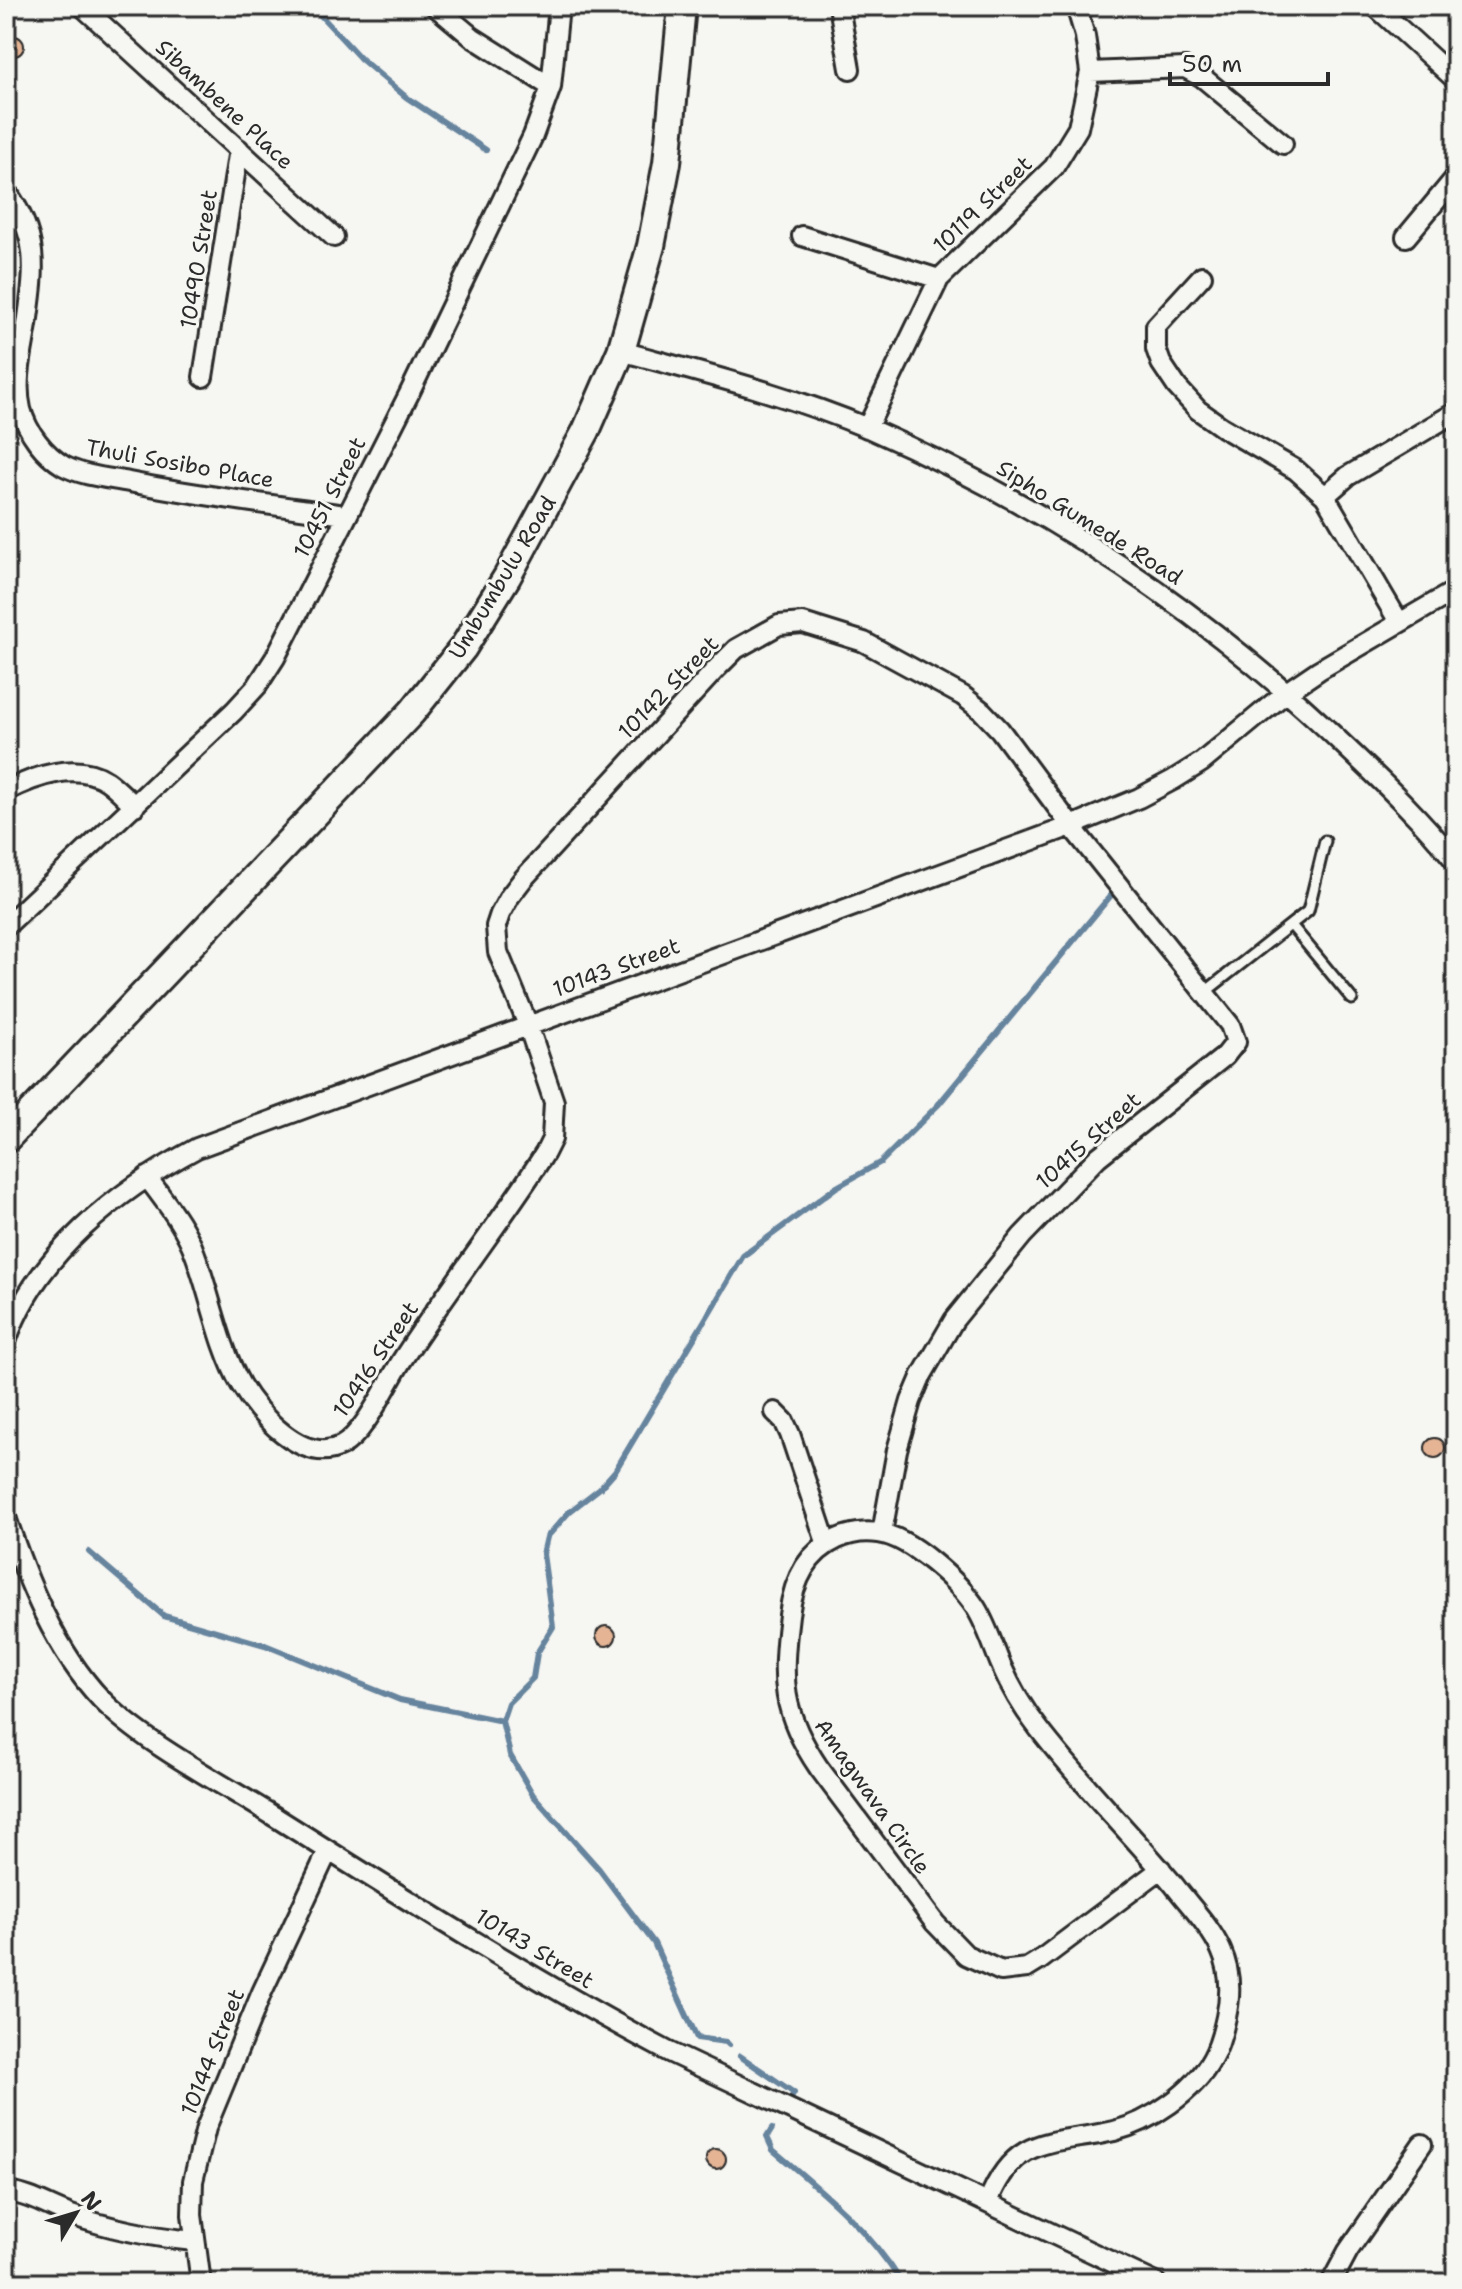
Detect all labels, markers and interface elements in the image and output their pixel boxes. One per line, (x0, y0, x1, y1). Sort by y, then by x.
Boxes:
street label: Sibambene Place (150, 33, 300, 176)
scale bar (1170, 36, 1328, 86)
text: 50 m (1182, 48, 1242, 80)
street label: 10119 Street (926, 150, 1038, 259)
street label: 10490 Street (173, 187, 224, 331)
street label: 10451 Street (287, 432, 372, 563)
street label: Thuli Sosibo Place (84, 433, 276, 494)
street label: Sipho Gumede Road (991, 453, 1188, 591)
street label: Umbumbulu Road (442, 490, 563, 664)
street label: 10142 Street (612, 629, 725, 745)
street label: 10143 Street (549, 931, 684, 1004)
street label: 10415 Street (1030, 1085, 1147, 1195)
street label: 10416 Street (326, 1296, 425, 1423)
street label: Amagwava Circle (808, 1713, 937, 1880)
street label: 10143 Street (470, 1902, 599, 1995)
street label: 10144 Street (174, 1985, 251, 2120)
north arrow (36, 2173, 116, 2253)
text: N (75, 2185, 108, 2217)

